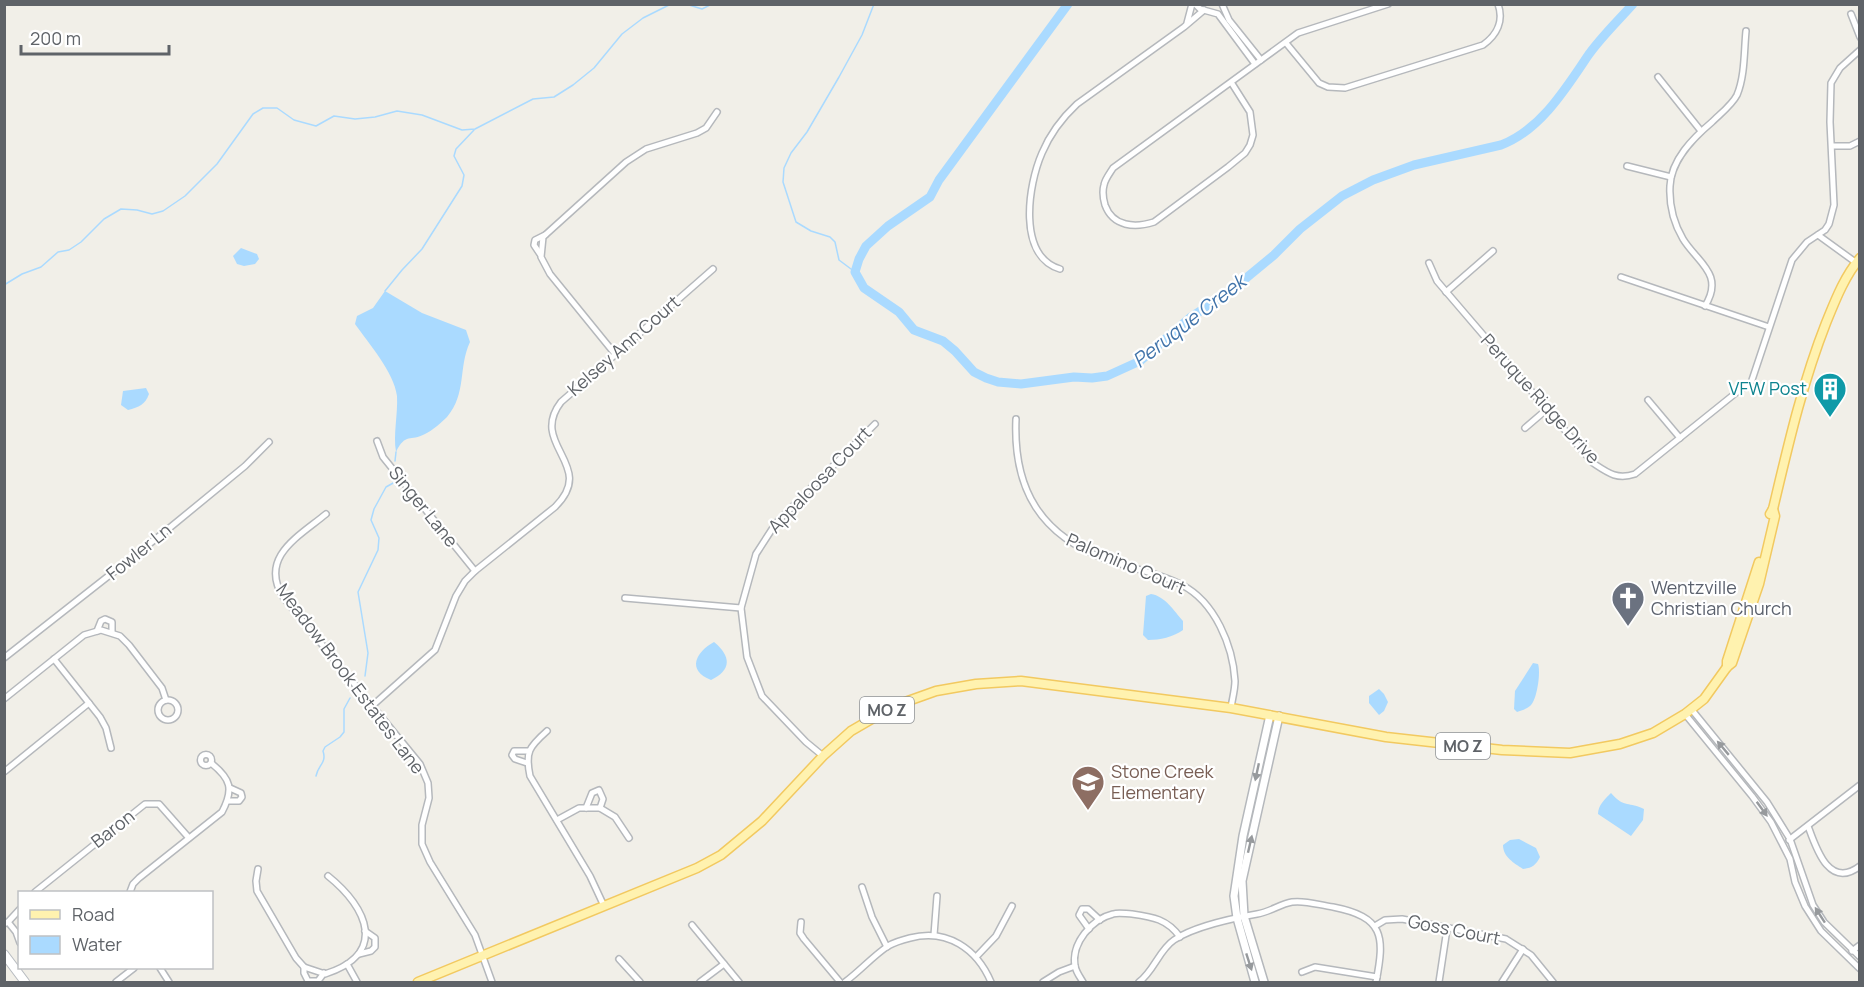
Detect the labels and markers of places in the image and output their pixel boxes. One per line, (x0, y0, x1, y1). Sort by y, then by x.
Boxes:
building icon: VFW Post (1812, 371, 1848, 418)
place label: VFW Post (1729, 376, 1807, 400)
place label: Wentzville Christian Church (1651, 575, 1792, 620)
church icon: Wentzville Christian Church (1610, 580, 1646, 627)
place label: Stone Creek Elementary (1111, 759, 1215, 804)
school or university icon: Stone Creek Elementary (1070, 764, 1106, 811)

